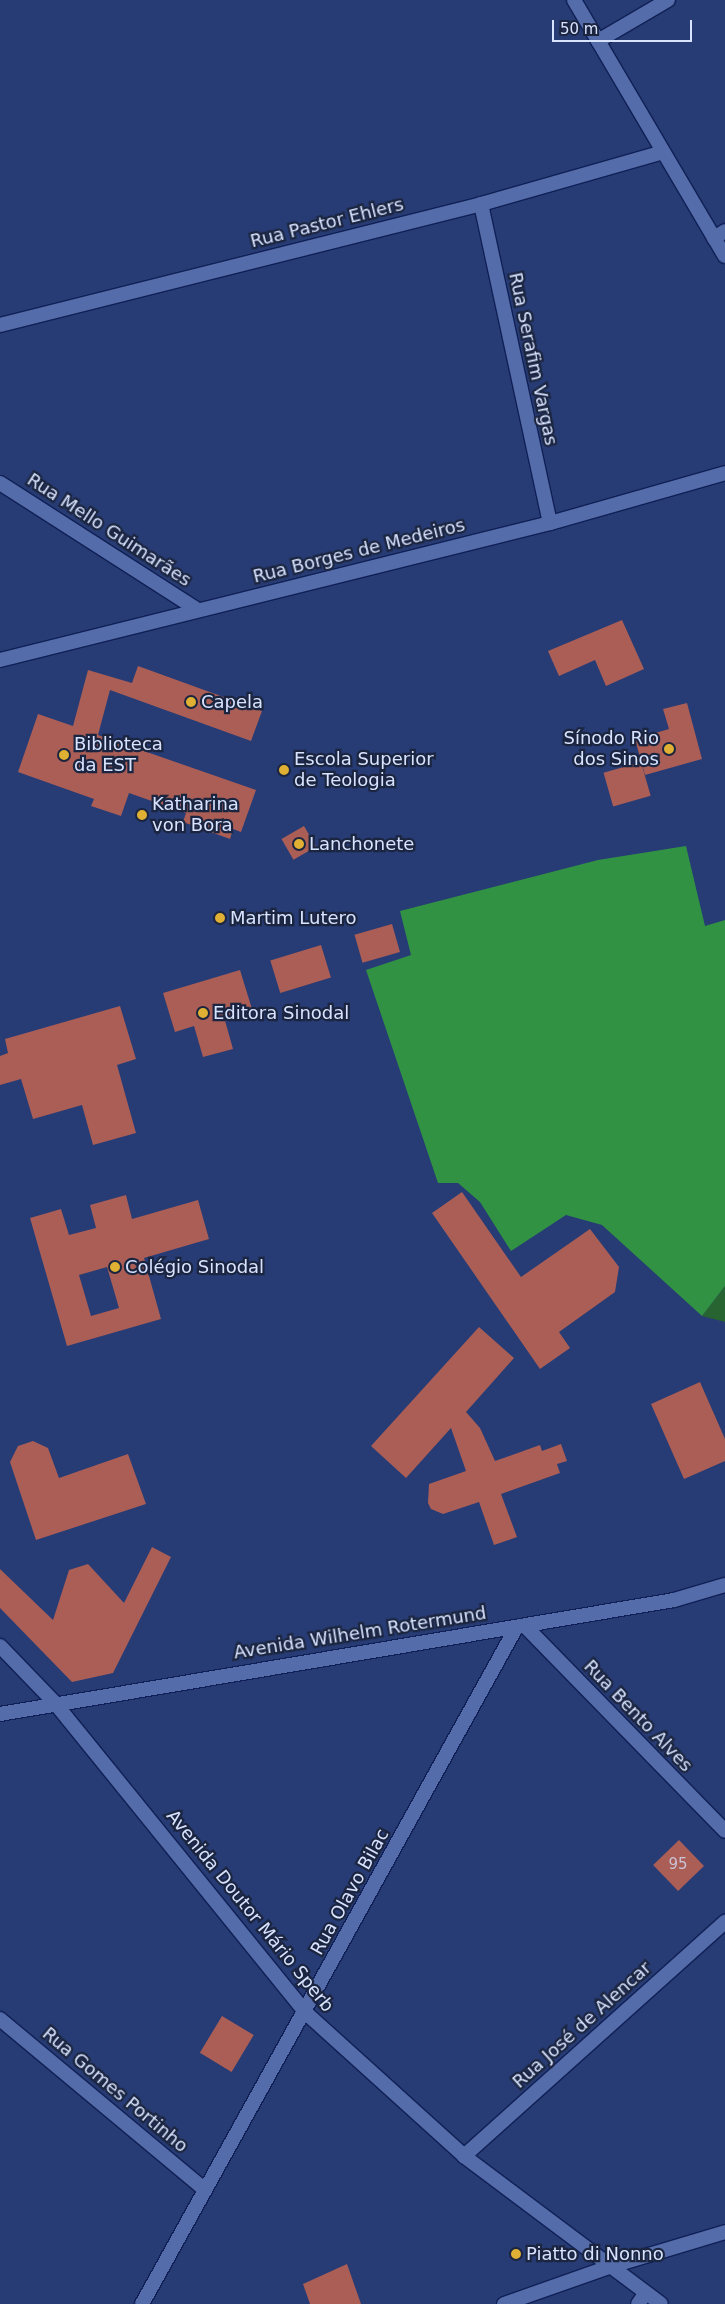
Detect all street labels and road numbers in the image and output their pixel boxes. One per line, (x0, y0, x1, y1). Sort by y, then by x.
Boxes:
street label: Rua Pastor Ehlers (248, 194, 406, 252)
street label: Rua Serafim Vargas (504, 271, 562, 447)
street label: Rua Mello Guimarães (23, 469, 195, 591)
street label: Rua Borges de Medeiros (251, 514, 467, 588)
street label: Avenida Wilhelm Rotermund (232, 1602, 488, 1664)
street label: Rua Bento Alves (579, 1656, 697, 1776)
street label: Avenida Doutor Mário Sperb (162, 1806, 338, 2016)
street label: Rua Olavo Bilac (306, 1825, 394, 1959)
street label: Rua José de Alencar (508, 1957, 656, 2093)
street label: Rua Gomes Portinho (38, 2023, 192, 2157)

